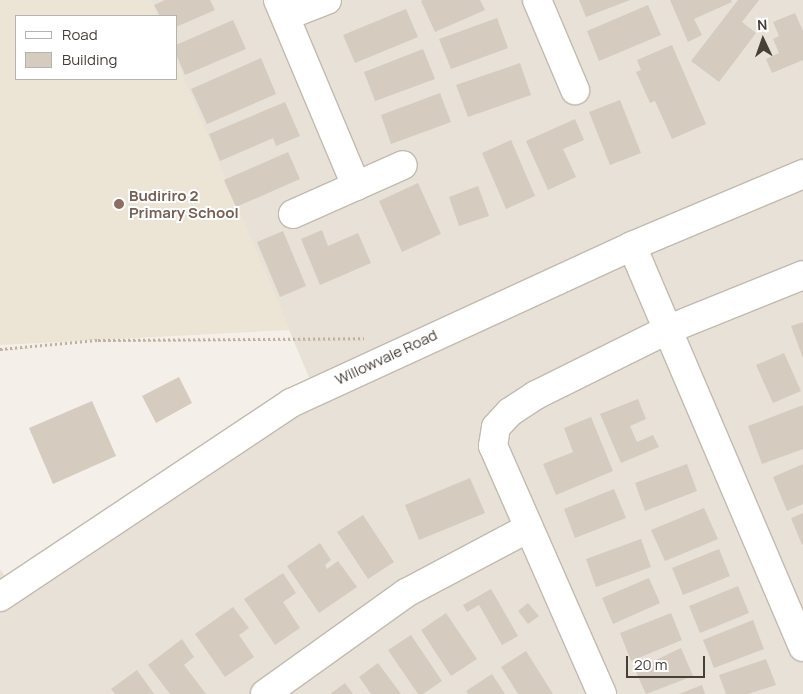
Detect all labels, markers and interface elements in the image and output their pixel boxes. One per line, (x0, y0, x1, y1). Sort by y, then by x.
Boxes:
legend (15, 15, 178, 80)
north arrow (738, 15, 788, 65)
text: N (757, 15, 768, 34)
text: Road (62, 24, 98, 45)
text: Building (62, 49, 117, 70)
place label: Budiriro 2 Primary School (129, 186, 239, 221)
marker: Budiriro 2 Primary School (113, 198, 125, 210)
street label: Willowvale Road (332, 325, 440, 389)
scale bar (628, 646, 707, 678)
text: 20 m (634, 654, 667, 675)

